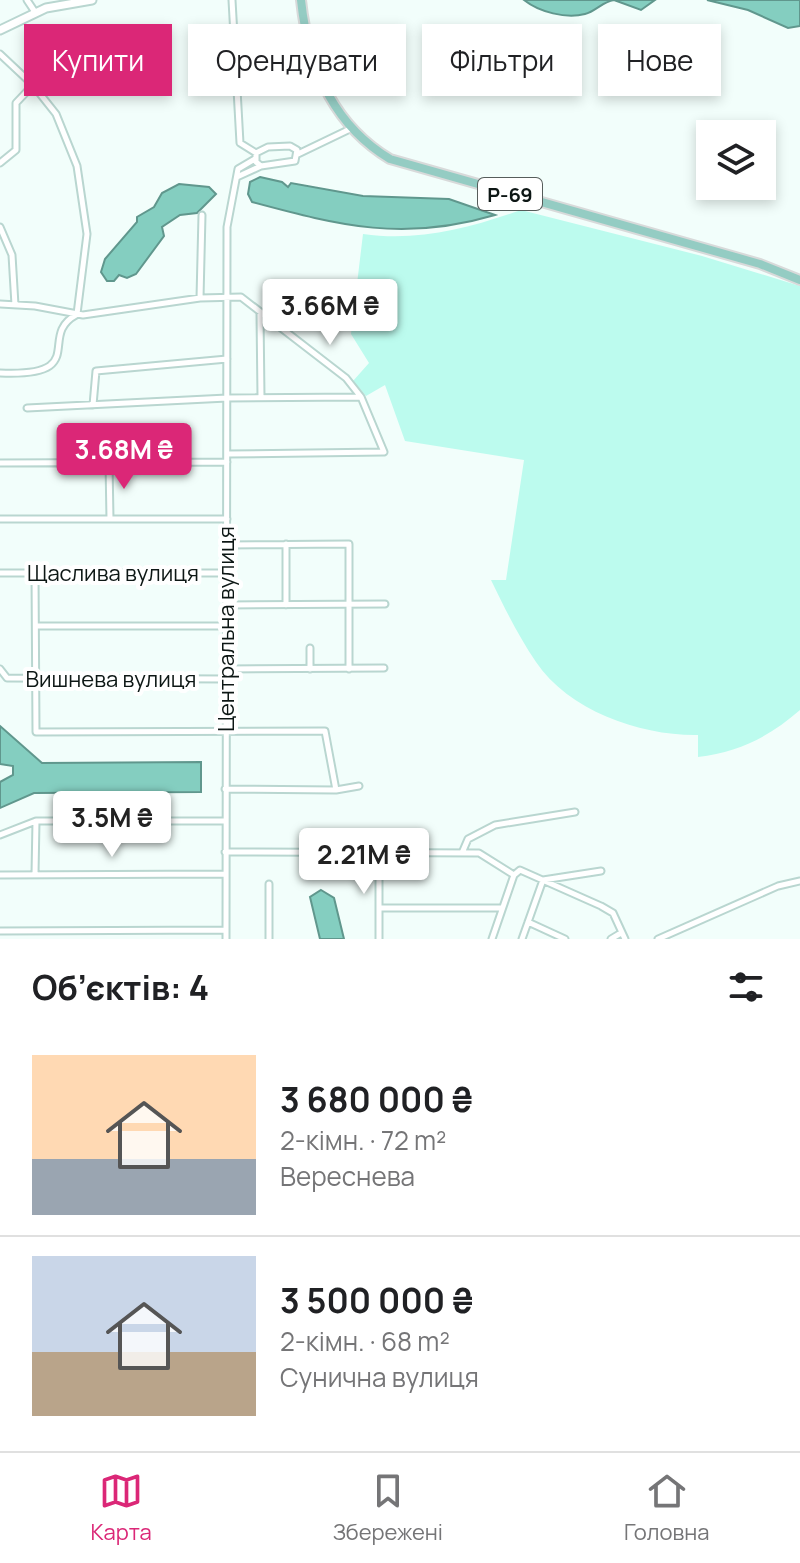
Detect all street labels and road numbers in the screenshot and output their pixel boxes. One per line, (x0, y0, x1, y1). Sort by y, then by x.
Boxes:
road number: Р-69 (478, 178, 542, 210)
street label: Центральна вулиця (211, 526, 241, 732)
street label: Щаслива вулиця (27, 558, 199, 588)
street label: Вишнева вулиця (26, 664, 196, 694)

